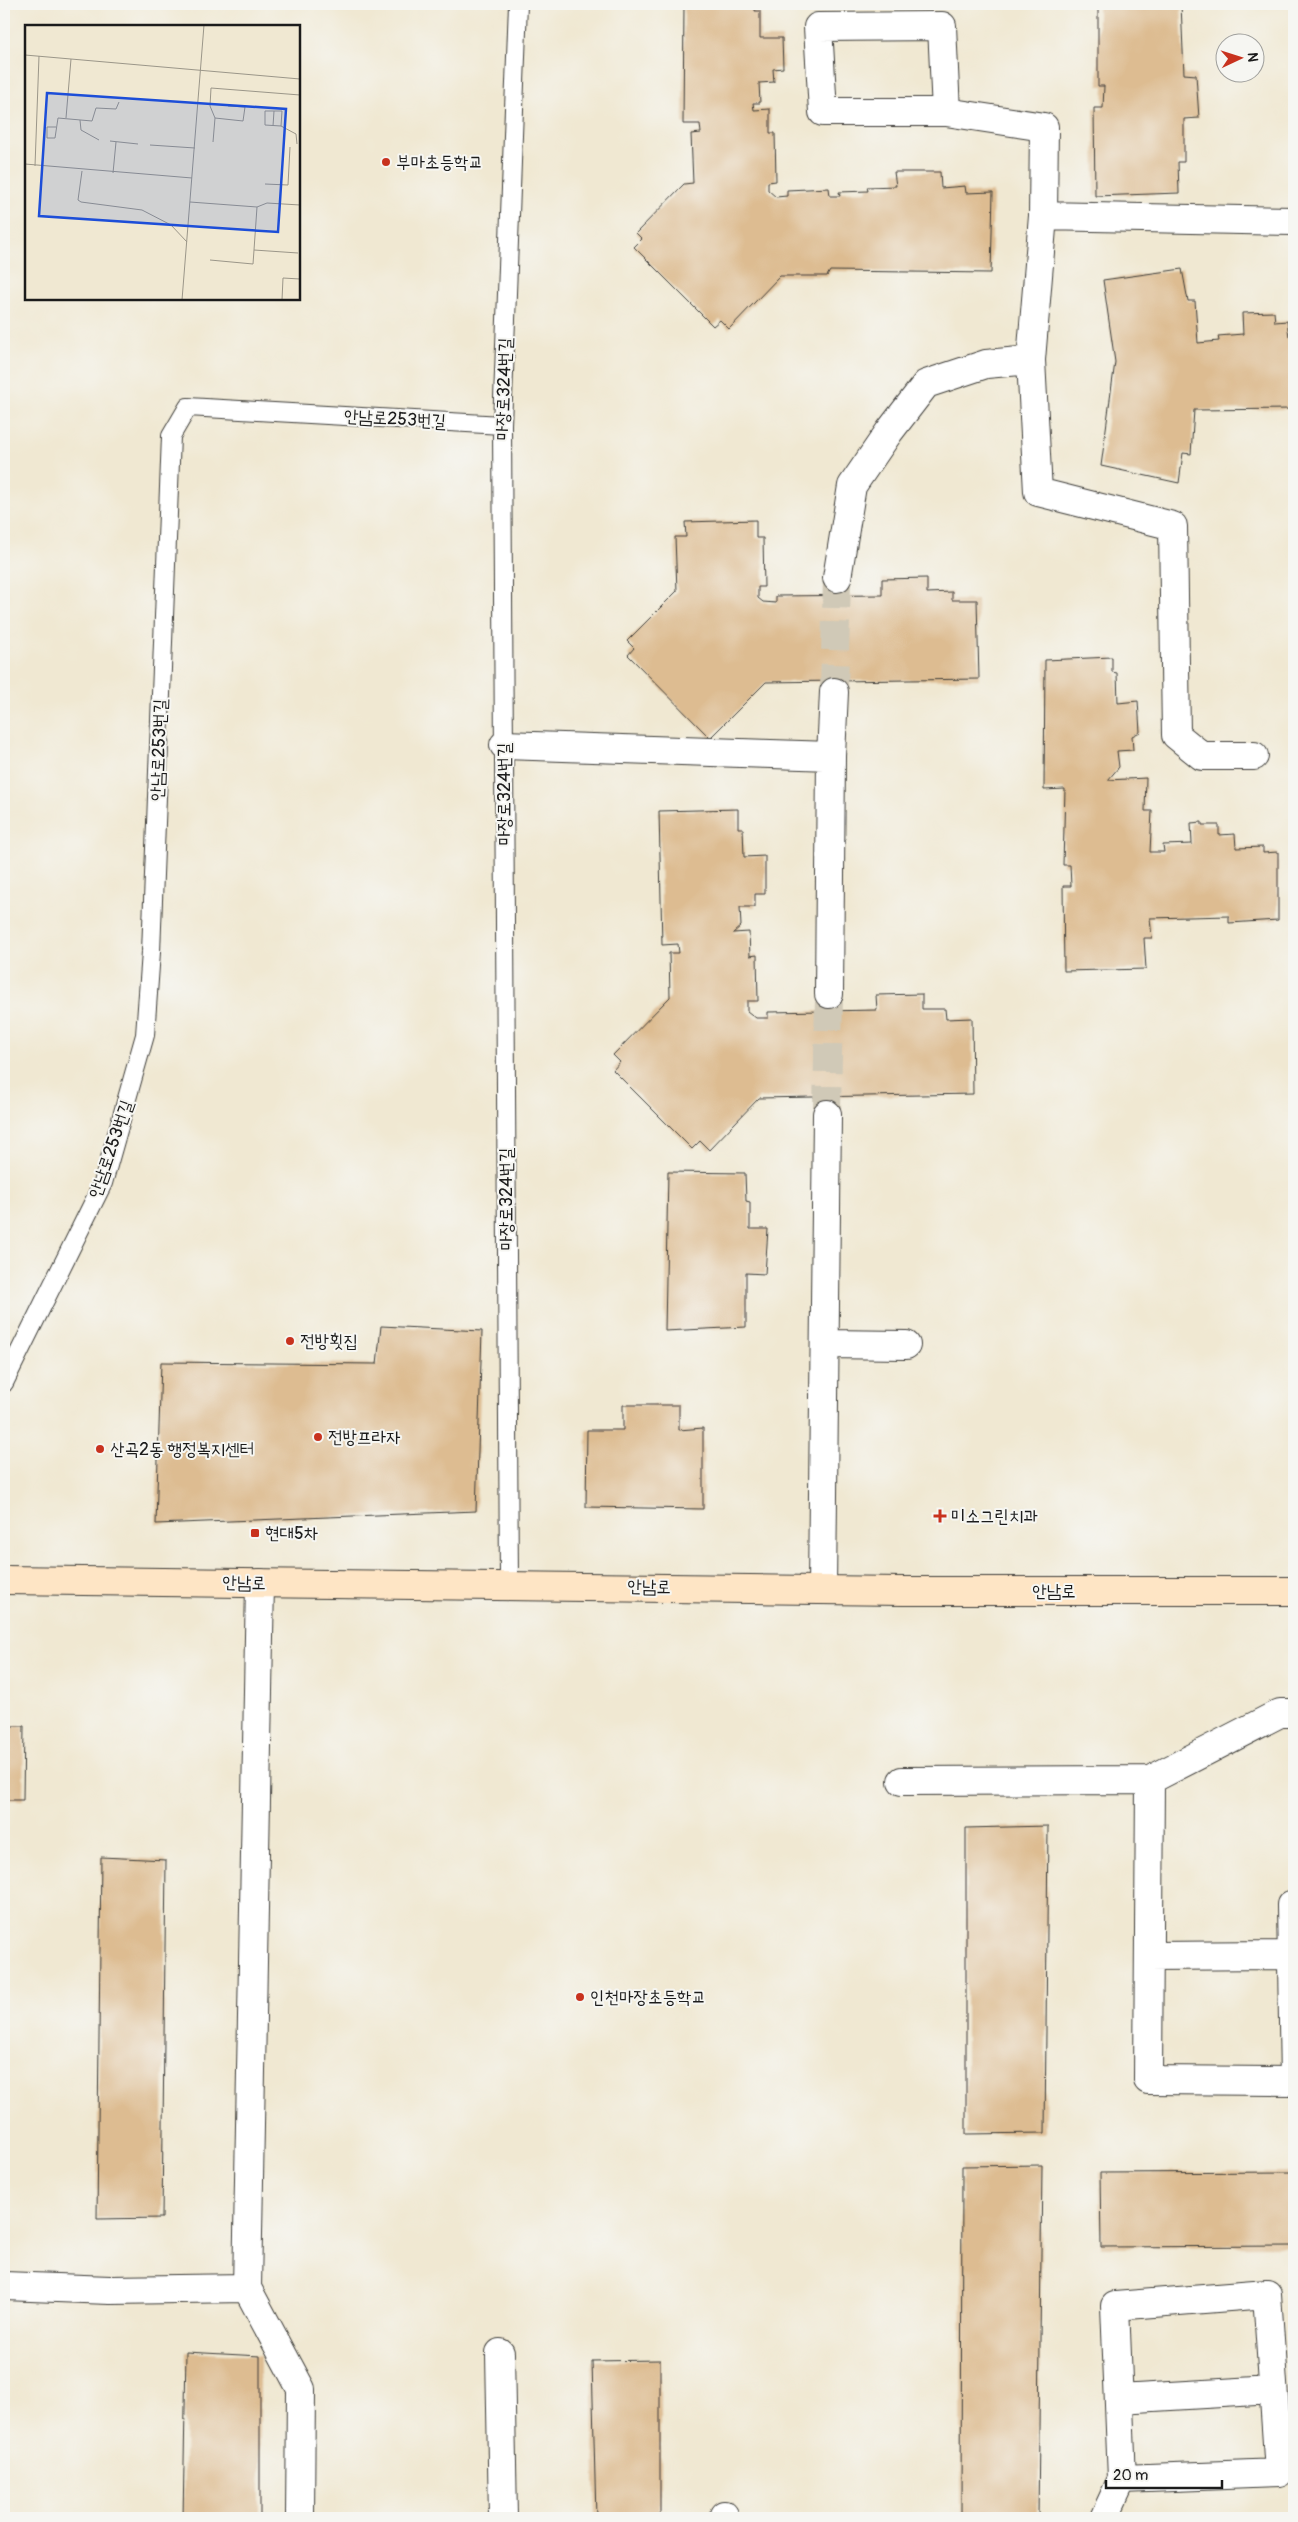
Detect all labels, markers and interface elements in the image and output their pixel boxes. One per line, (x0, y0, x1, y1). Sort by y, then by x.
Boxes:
inset map (25, 25, 300, 300)
north arrow (1216, 32, 1266, 82)
text: N (1244, 52, 1261, 62)
place label: 부마초등학교 (396, 151, 483, 174)
marker: 부마초등학교 (380, 156, 392, 168)
street label: 마장로324번길 (491, 337, 517, 441)
street label: 안남로253번길 (343, 405, 447, 433)
street label: 안남로253번길 (146, 698, 172, 802)
street label: 마장로324번길 (493, 742, 516, 845)
street label: 안남로253번길 (83, 1096, 139, 1201)
street label: 마장로324번길 (495, 1147, 518, 1250)
place label: 전방횟집 (300, 1330, 358, 1353)
marker: 전방횟집 (284, 1335, 296, 1347)
place label: 전방프라자 (328, 1426, 401, 1449)
marker: 전방프라자 (312, 1431, 324, 1443)
place label: 산곡2동 행정복지센터 (110, 1438, 254, 1461)
marker: 산곡2동 행정복지센터 (94, 1443, 106, 1455)
place label: 미소그린치과 (951, 1505, 1038, 1528)
marker: 미소그린치과 (933, 1509, 947, 1523)
place label: 현대5차 (265, 1522, 318, 1545)
marker: 현대5차 (249, 1527, 261, 1539)
street label: 안남로 (222, 1571, 266, 1595)
street label: 안남로 (627, 1575, 671, 1599)
street label: 안남로 (1032, 1580, 1076, 1603)
place label: 인천마장초등학교 (590, 1986, 706, 2009)
marker: 인천마장초등학교 (574, 1991, 586, 2003)
scale bar (1106, 2457, 1222, 2489)
text: 20 m (1113, 2466, 1148, 2485)

